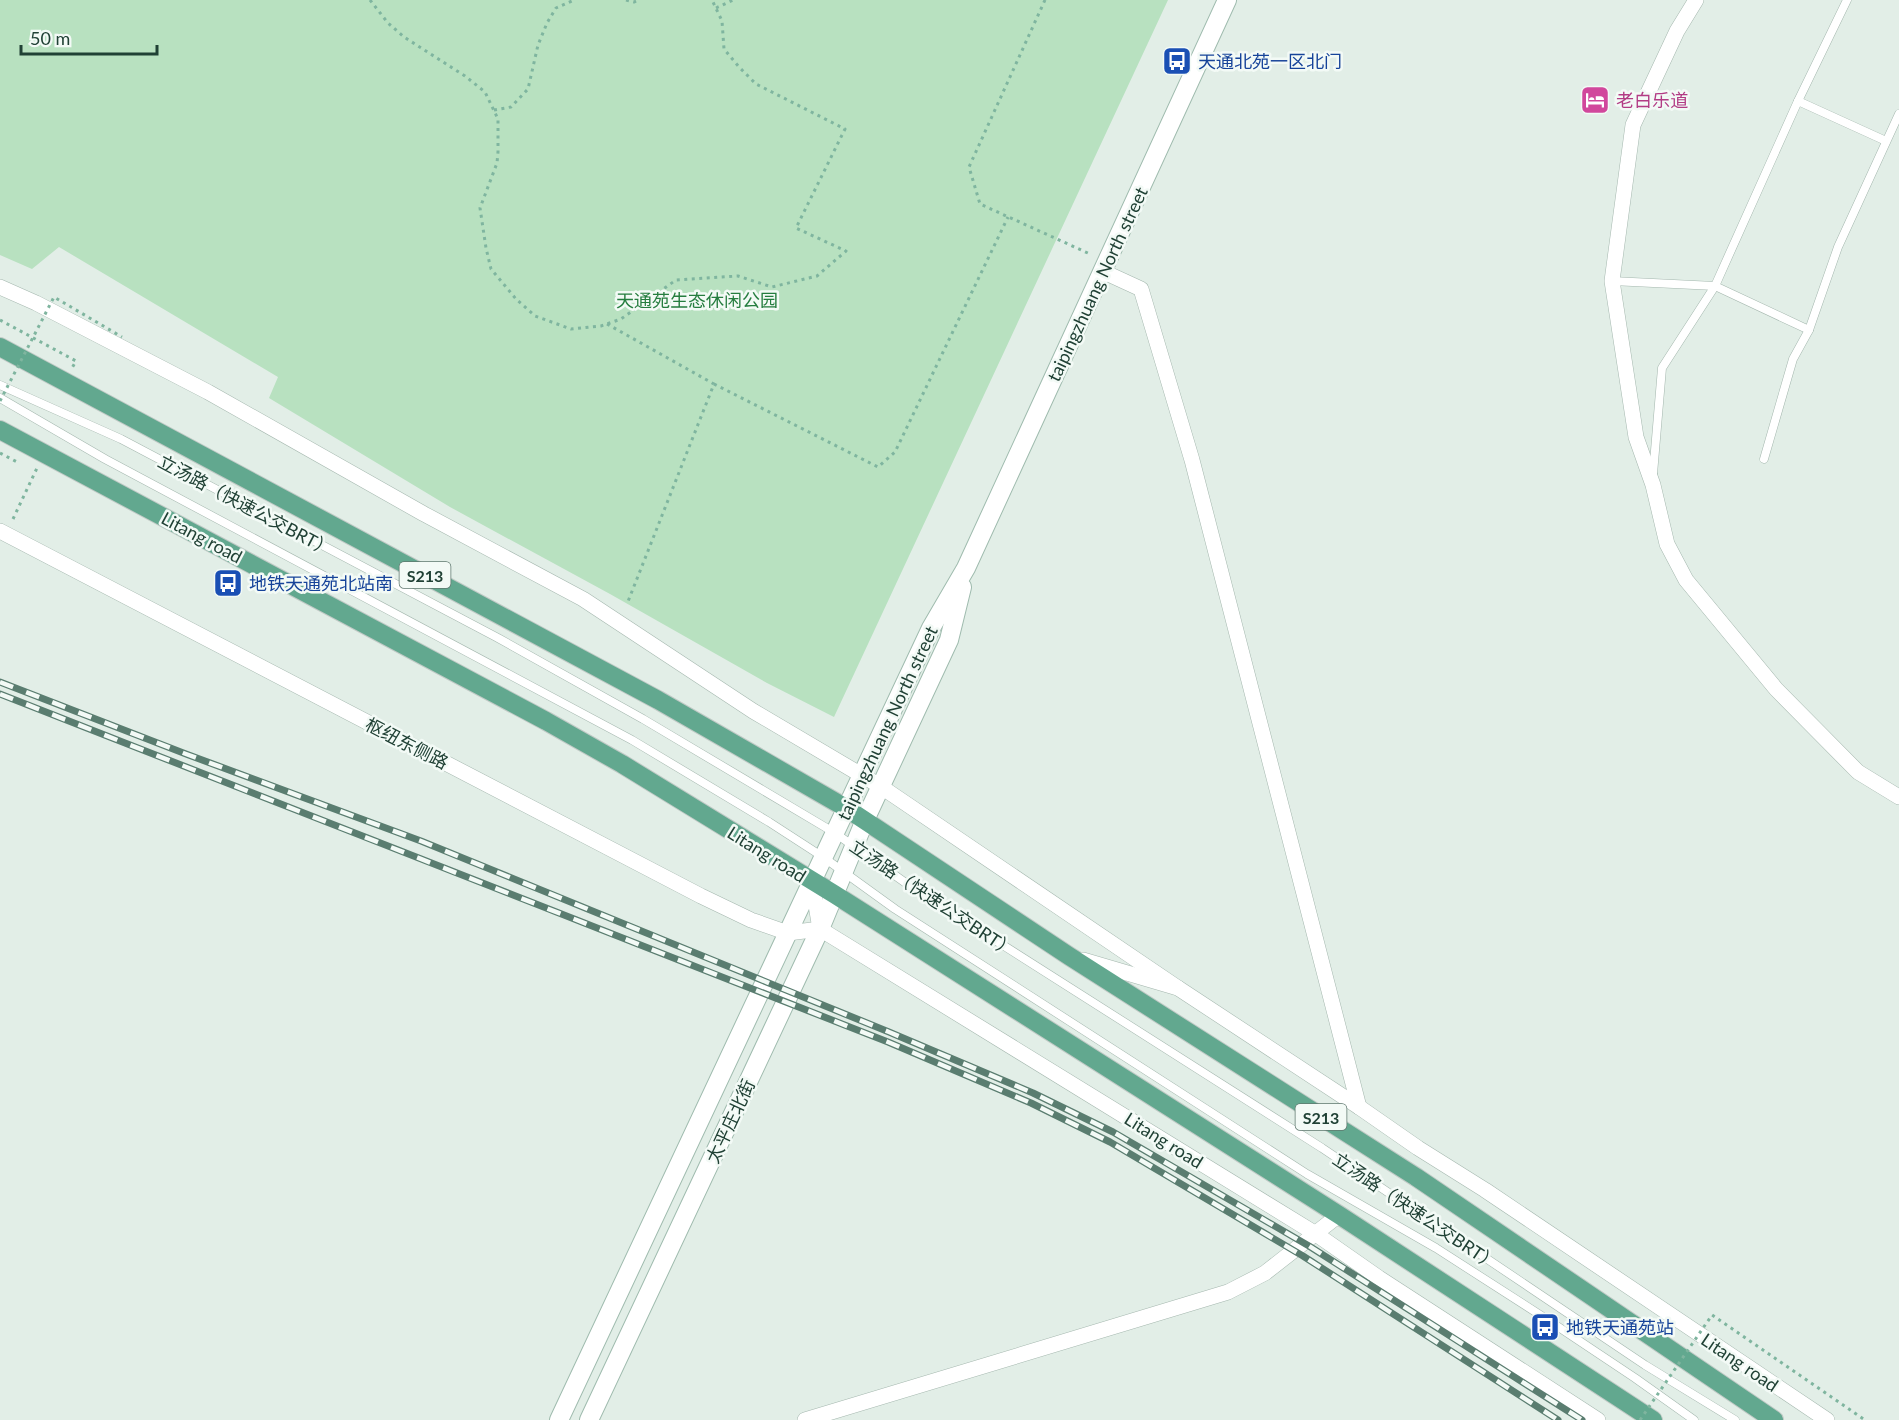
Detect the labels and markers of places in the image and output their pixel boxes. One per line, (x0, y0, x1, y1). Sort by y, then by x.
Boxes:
bus stop icon: 天通北苑一区北门 (1161, 45, 1193, 77)
place label: 天通北苑一区北门 (1198, 50, 1342, 72)
hotel icon: 老白乐道 (1579, 84, 1611, 116)
place label: 老白乐道 (1616, 89, 1688, 111)
bus stop icon: 地铁天通苑北站南 (212, 567, 244, 599)
place label: 地铁天通苑北站南 (249, 572, 393, 594)
bus stop icon: 地铁天通苑站 (1529, 1311, 1561, 1343)
place label: 地铁天通苑站 (1566, 1316, 1674, 1338)

